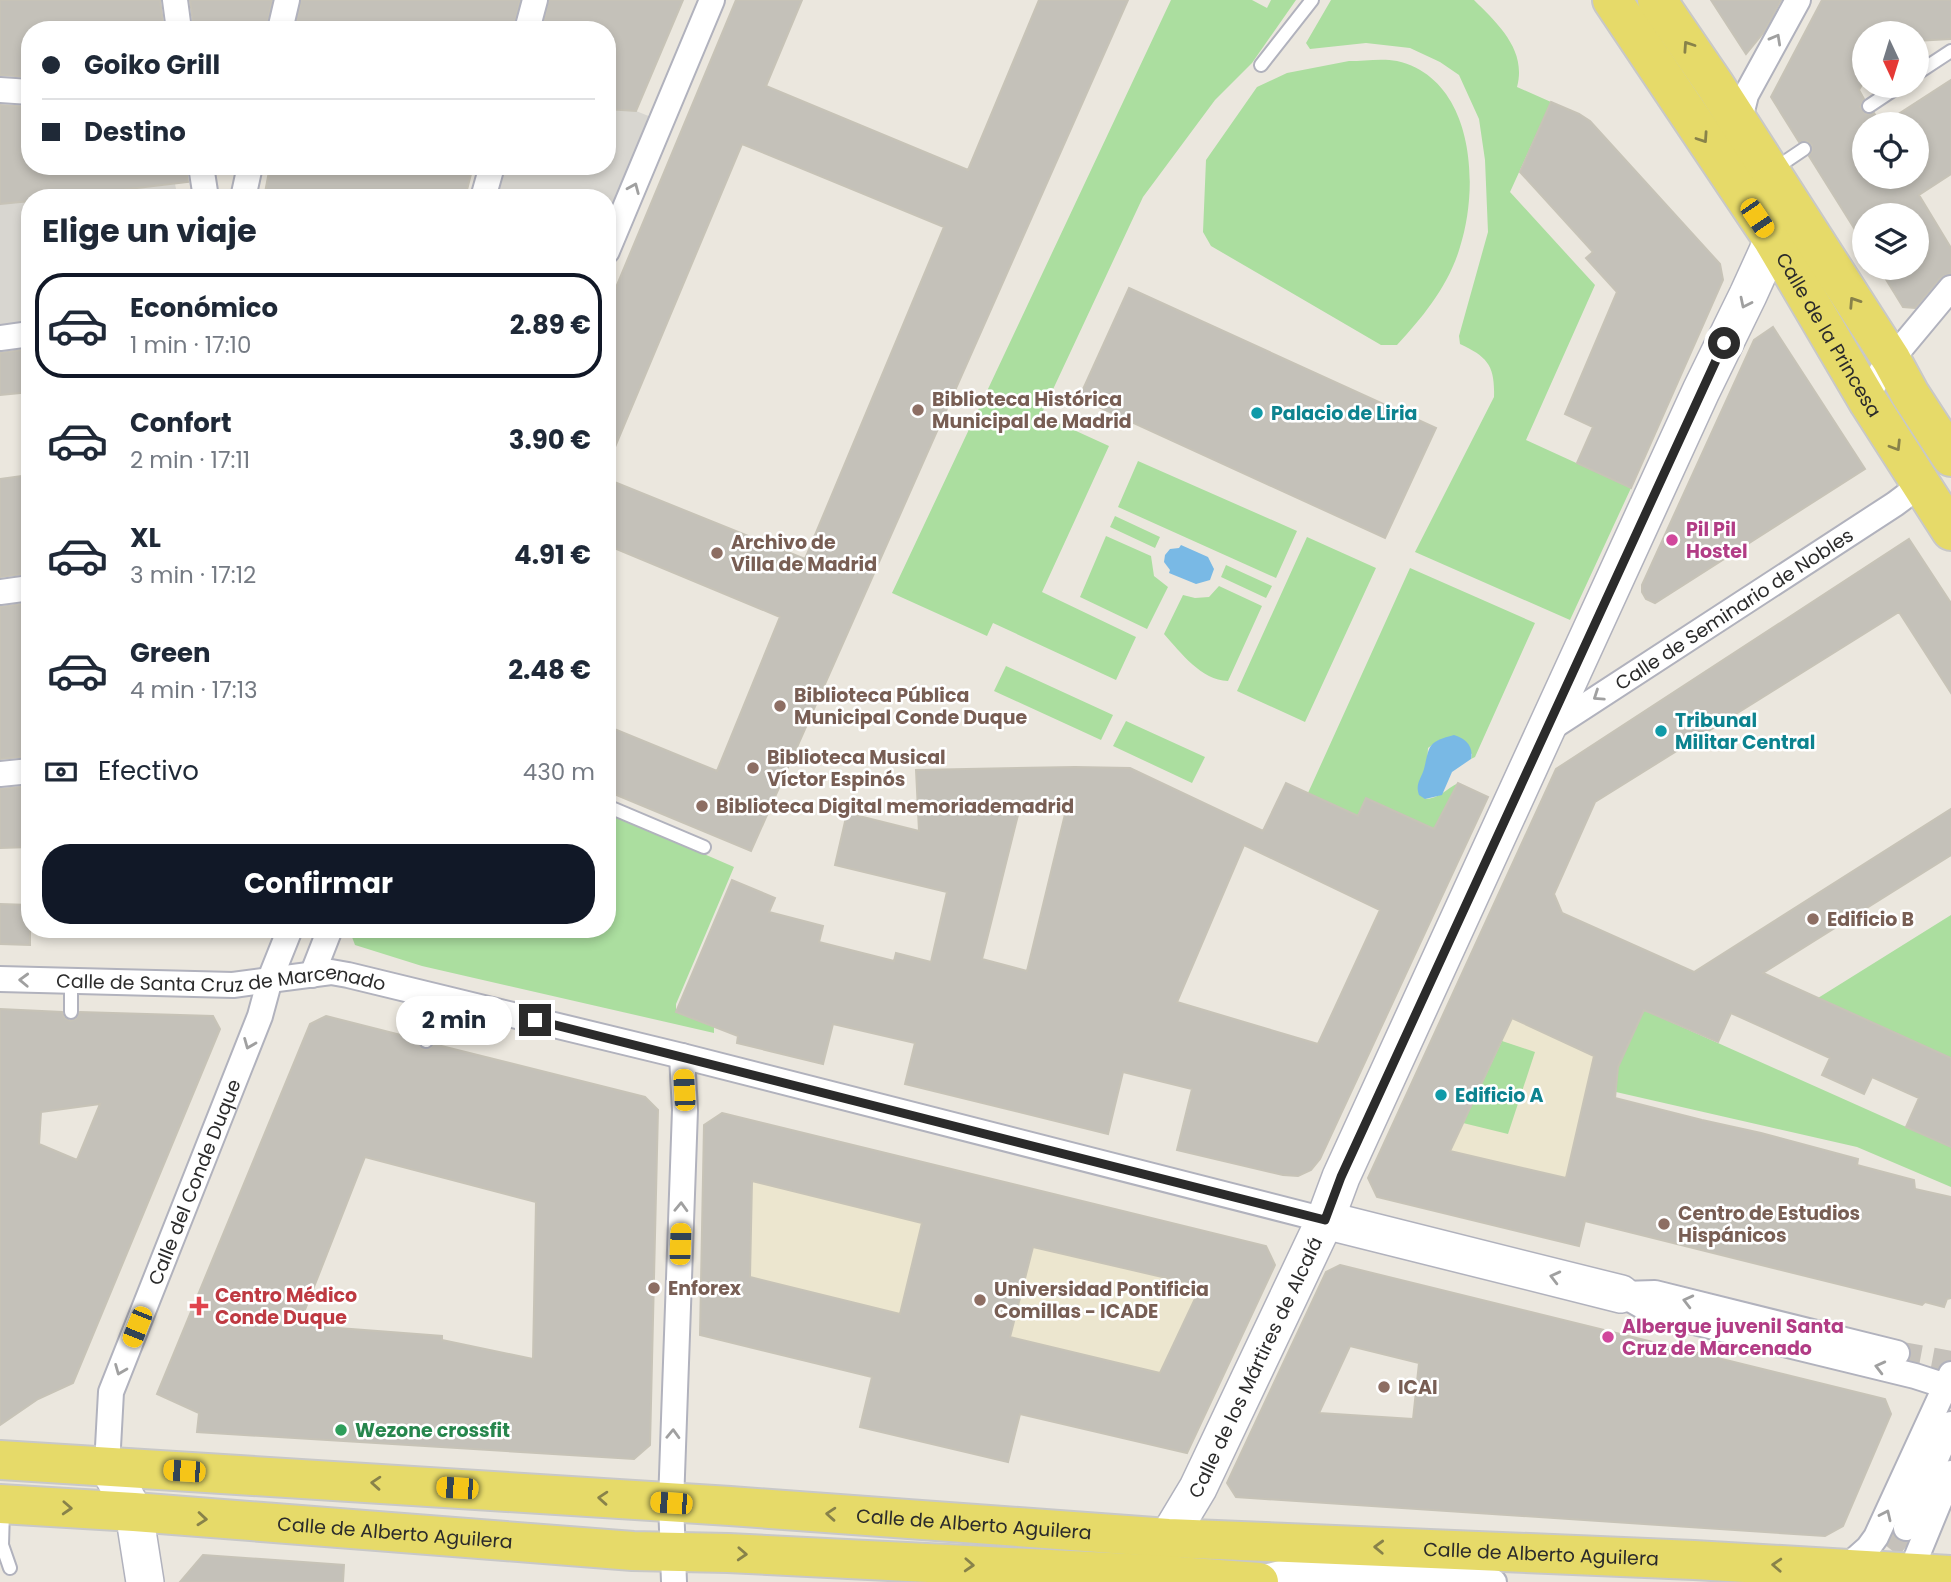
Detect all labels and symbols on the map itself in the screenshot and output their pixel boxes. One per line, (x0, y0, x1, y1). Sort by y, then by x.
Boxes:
north arrow (1852, 21, 1928, 98)
one-way arrow (1768, 34, 1781, 46)
one-way arrow (1683, 40, 1696, 53)
one-way arrow (1695, 130, 1707, 143)
one-way arrow (625, 183, 639, 195)
car (1737, 195, 1778, 241)
street label: Calle de la Princesa (1770, 247, 1888, 422)
one-way arrow (1739, 296, 1753, 308)
one-way arrow (1850, 297, 1863, 310)
route start (1708, 327, 1740, 359)
place label: Biblioteca Histórica Municipal de Madrid (932, 386, 1132, 435)
place label: Palacio de Liria (1271, 400, 1417, 427)
marker: Biblioteca Histórica Municipal de Madrid (910, 402, 926, 418)
marker: Palacio de Liria (1249, 405, 1265, 421)
one-way arrow (1888, 438, 1901, 451)
place label: Pil Pil Hostel (1686, 516, 1748, 565)
street label: Calle de Seminario de Nobles (1610, 521, 1858, 696)
place label: Archivo de Villa de Madrid (731, 529, 877, 578)
marker: Pil Pil Hostel (1664, 532, 1680, 548)
marker: Archivo de Villa de Madrid (709, 545, 725, 561)
place label: Biblioteca Pública Municipal Conde Duque (794, 682, 1028, 731)
one-way arrow (1592, 688, 1605, 701)
marker: Biblioteca Pública Municipal Conde Duque (772, 698, 788, 714)
place label: Tribunal Militar Central (1675, 707, 1815, 756)
marker: Tribunal Militar Central (1653, 723, 1669, 739)
place label: Biblioteca Musical Víctor Espinós (767, 744, 946, 793)
marker: Biblioteca Musical Víctor Espinós (745, 760, 761, 776)
place label: Biblioteca Digital memoriademadrid (716, 793, 1074, 820)
marker: Biblioteca Digital memoriademadrid (694, 798, 710, 814)
place label: Edificio B (1827, 906, 1914, 933)
marker: Edificio B (1805, 911, 1821, 927)
street label: Calle de Santa Cruz de Marcenado (56, 958, 389, 999)
one-way arrow (18, 973, 29, 988)
callout: 2 min (395, 996, 510, 1044)
route end (519, 1004, 551, 1036)
one-way arrow (243, 1037, 257, 1049)
car (673, 1068, 696, 1112)
street label: Calle del Conde Duque (141, 1075, 247, 1289)
place label: Edificio A (1455, 1082, 1543, 1109)
marker: Edificio A (1433, 1087, 1449, 1103)
place label: Centro de Estudios Hispánicos (1678, 1200, 1860, 1249)
one-way arrow (674, 1201, 689, 1212)
marker: Centro de Estudios Hispánicos (1656, 1216, 1672, 1232)
car (669, 1223, 692, 1265)
street label: Calle de los Mártires de Alcalá (1182, 1232, 1329, 1503)
one-way arrow (1549, 1271, 1561, 1285)
place label: Enforex (668, 1275, 742, 1302)
place label: Universidad Pontificia Comillas - ICADE (994, 1276, 1209, 1325)
marker: Enforex (646, 1280, 662, 1296)
place label: Centro Médico Conde Duque (215, 1282, 357, 1331)
marker: Universidad Pontificia Comillas - ICADE (972, 1292, 988, 1308)
one-way arrow (1682, 1295, 1694, 1309)
marker: Centro Médico Conde Duque (189, 1296, 209, 1316)
car (120, 1304, 155, 1350)
place label: Albergue juvenil Santa Cruz de Marcenado (1622, 1313, 1844, 1362)
marker: Albergue juvenil Santa Cruz de Marcenado (1600, 1329, 1616, 1345)
one-way arrow (1874, 1361, 1886, 1375)
one-way arrow (115, 1363, 129, 1375)
place label: ICAI (1398, 1374, 1438, 1401)
marker: ICAI (1376, 1379, 1392, 1395)
place label: Wezone crossfit (355, 1417, 510, 1444)
marker: Wezone crossfit (333, 1422, 349, 1438)
one-way arrow (665, 1429, 681, 1439)
car (163, 1459, 206, 1483)
one-way arrow (370, 1476, 381, 1491)
car (436, 1476, 479, 1500)
one-way arrow (597, 1491, 608, 1506)
car (650, 1491, 693, 1515)
one-way arrow (62, 1500, 73, 1515)
street label: Calle de Alberto Aguilera (855, 1502, 1092, 1546)
one-way arrow (825, 1507, 836, 1522)
street label: Calle de Alberto Aguilera (276, 1510, 514, 1555)
one-way arrow (1878, 1510, 1892, 1522)
one-way arrow (196, 1511, 207, 1526)
street label: Calle de Alberto Aguilera (1423, 1535, 1659, 1572)
one-way arrow (1373, 1540, 1384, 1555)
one-way arrow (737, 1546, 748, 1561)
one-way arrow (964, 1558, 975, 1573)
one-way arrow (1771, 1558, 1782, 1573)

